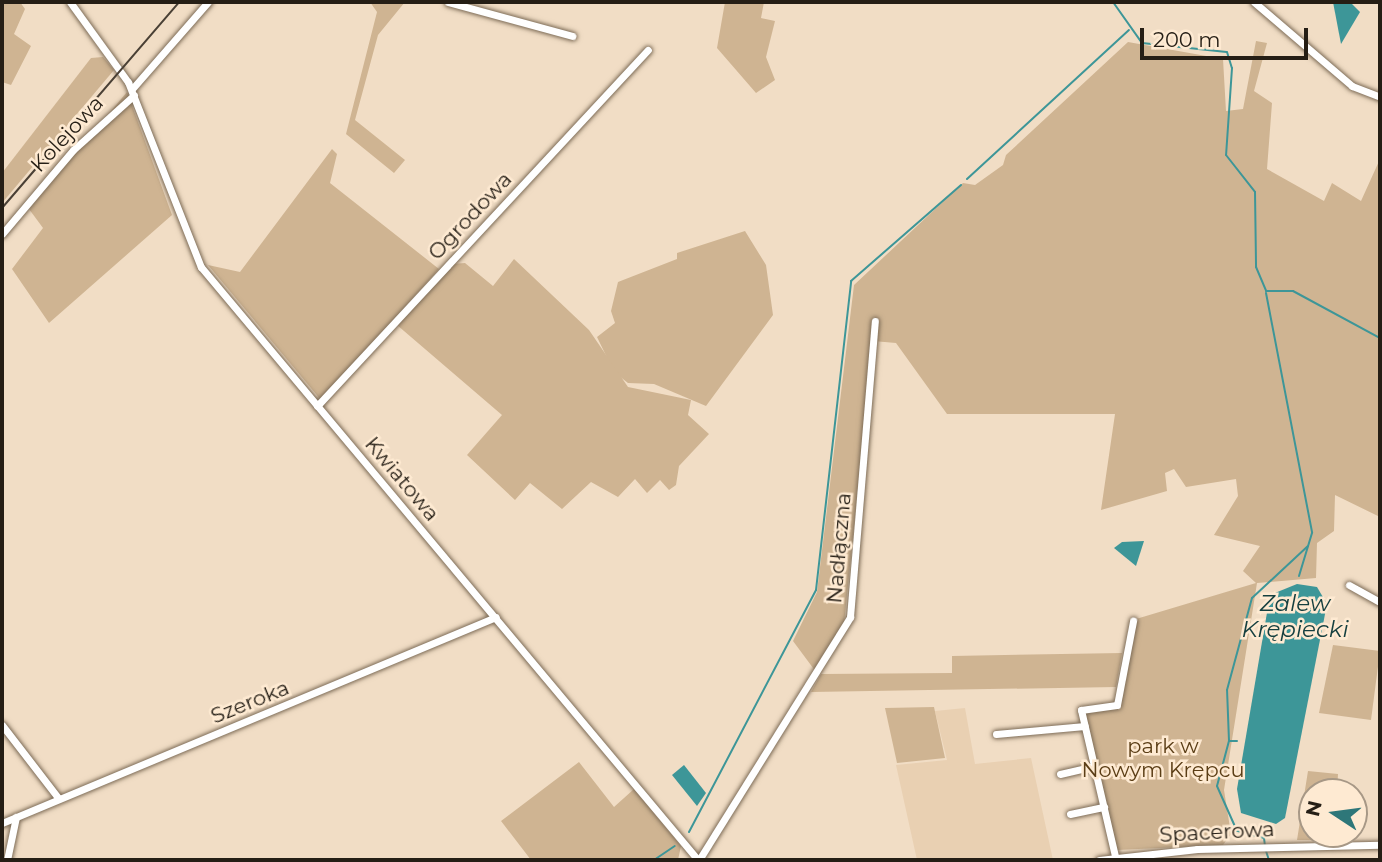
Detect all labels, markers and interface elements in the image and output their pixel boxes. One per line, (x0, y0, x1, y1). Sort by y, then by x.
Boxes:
scale bar (1144, 14, 1312, 58)
text: 200 m (1153, 27, 1220, 52)
street label: Kolejowa (25, 91, 109, 177)
street label: Ogrodowa (423, 167, 517, 265)
street label: Kwiatowa (360, 432, 444, 526)
street label: Nadłączna (822, 492, 856, 604)
water label: Zalew Krępiecki (1241, 589, 1349, 643)
street label: Szeroka (207, 675, 293, 729)
park label: park w Nowym Krępcu (1081, 733, 1245, 783)
north arrow (1298, 778, 1368, 848)
text: N (1301, 799, 1327, 819)
street label: Spacerowa (1159, 816, 1275, 848)

